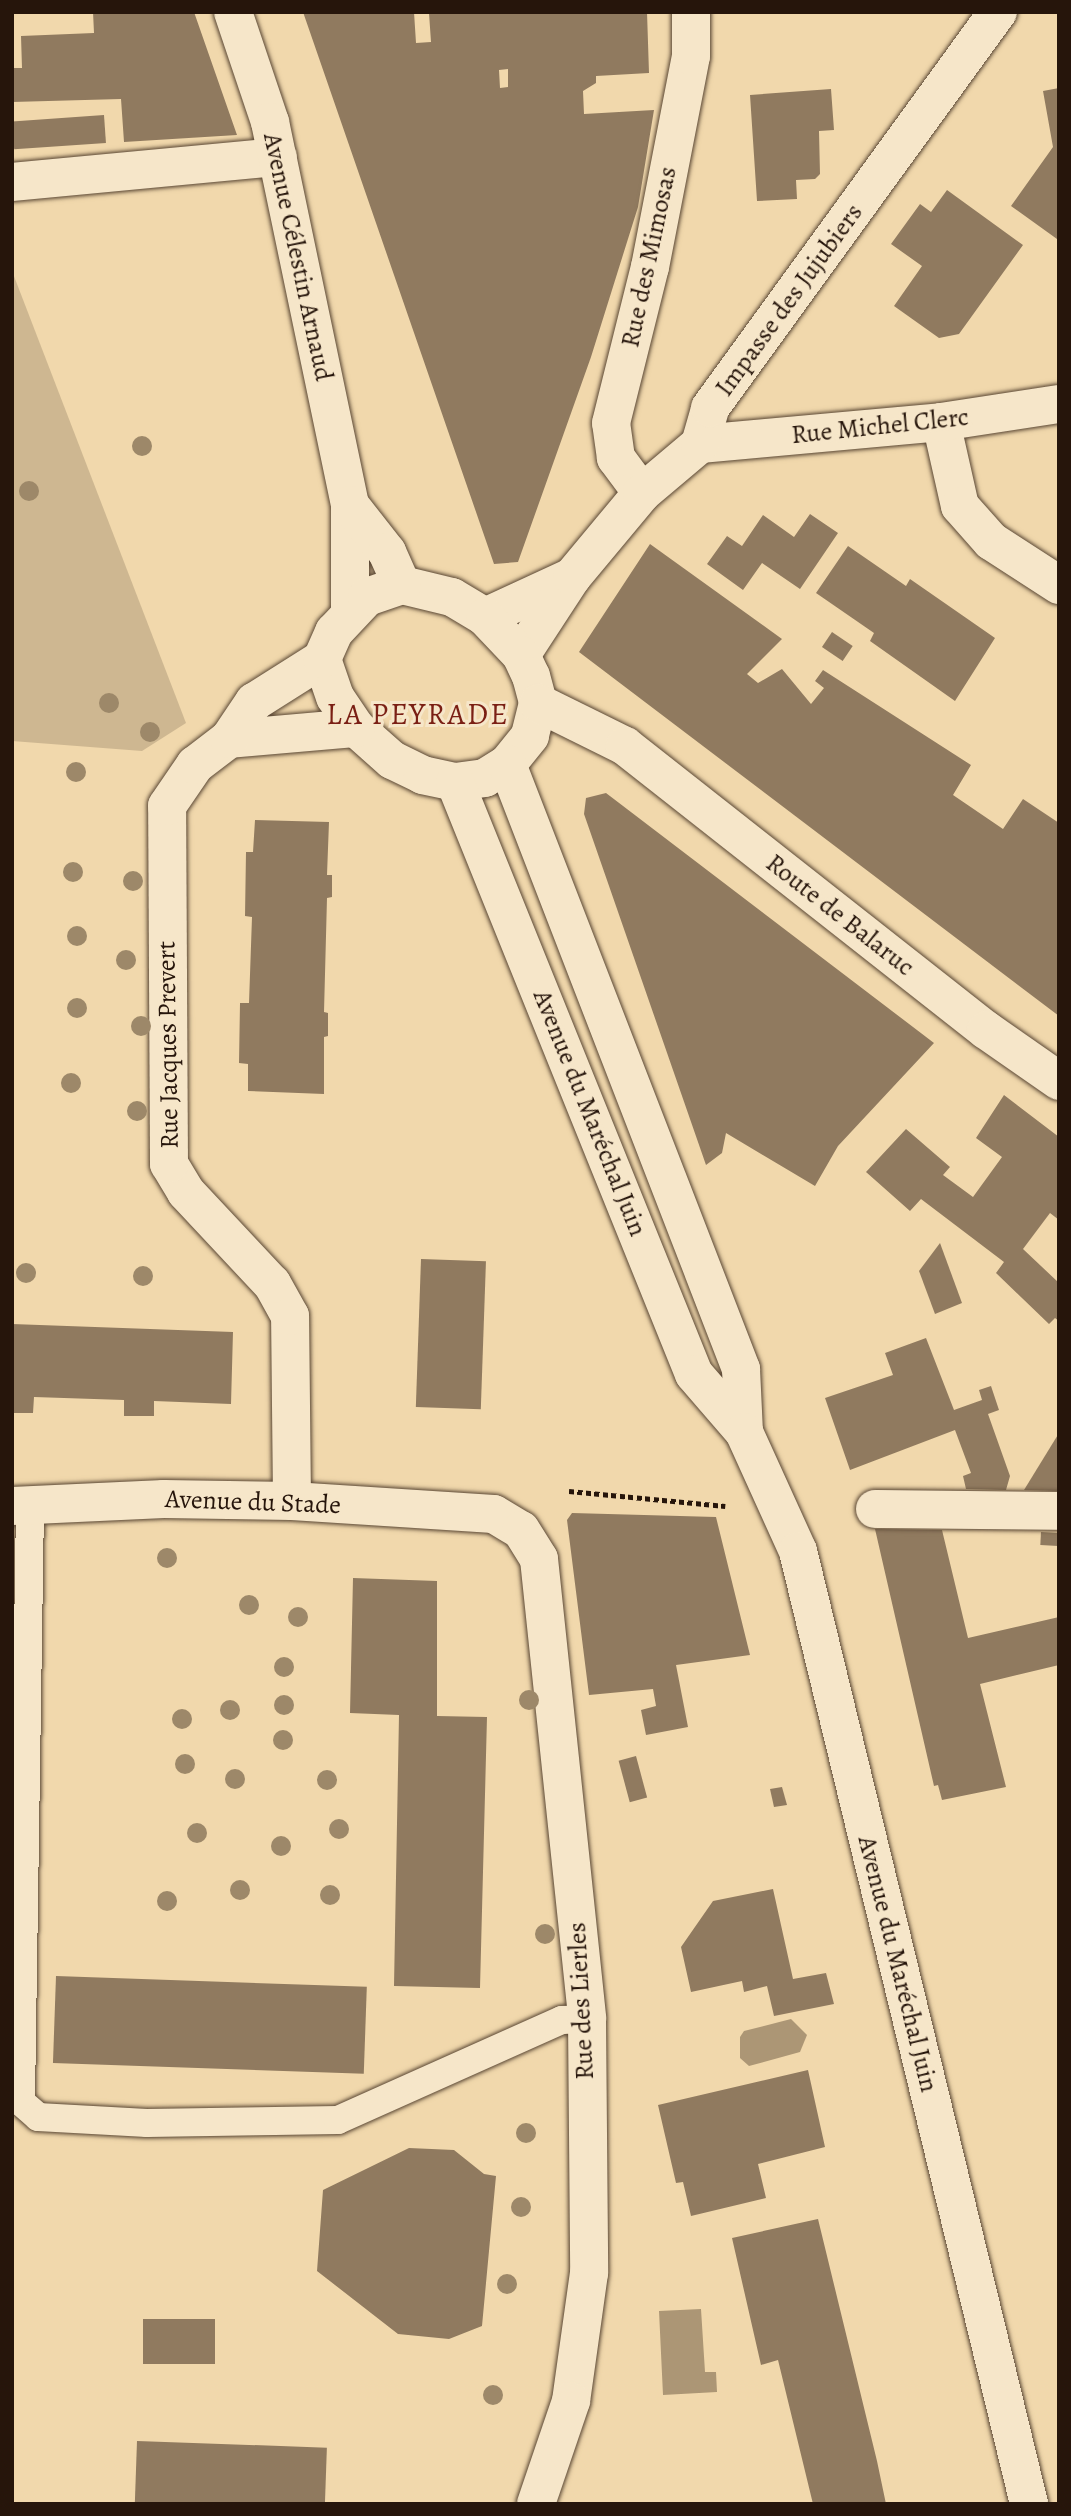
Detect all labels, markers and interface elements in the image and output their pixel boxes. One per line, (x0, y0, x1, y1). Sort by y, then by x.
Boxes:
street label: Avenue Célestin Arnaud (256, 130, 340, 384)
street label: Rue des Mimosas (615, 164, 683, 350)
street label: Impasse des Jujubiers (709, 198, 869, 402)
street label: Rue Michel Clerc (790, 401, 970, 451)
district label: LA PEYRADE (327, 696, 509, 732)
street label: Route de Balaruc (760, 847, 920, 983)
street label: Rue Jacques Prevert (151, 941, 185, 1149)
street label: Avenue du Maréchal Juin (526, 985, 654, 1241)
street label: Avenue du Stade (165, 1483, 341, 1521)
street label: Avenue du Maréchal Juin (851, 1833, 945, 2095)
street label: Rue des Lierles (561, 1921, 601, 2081)

